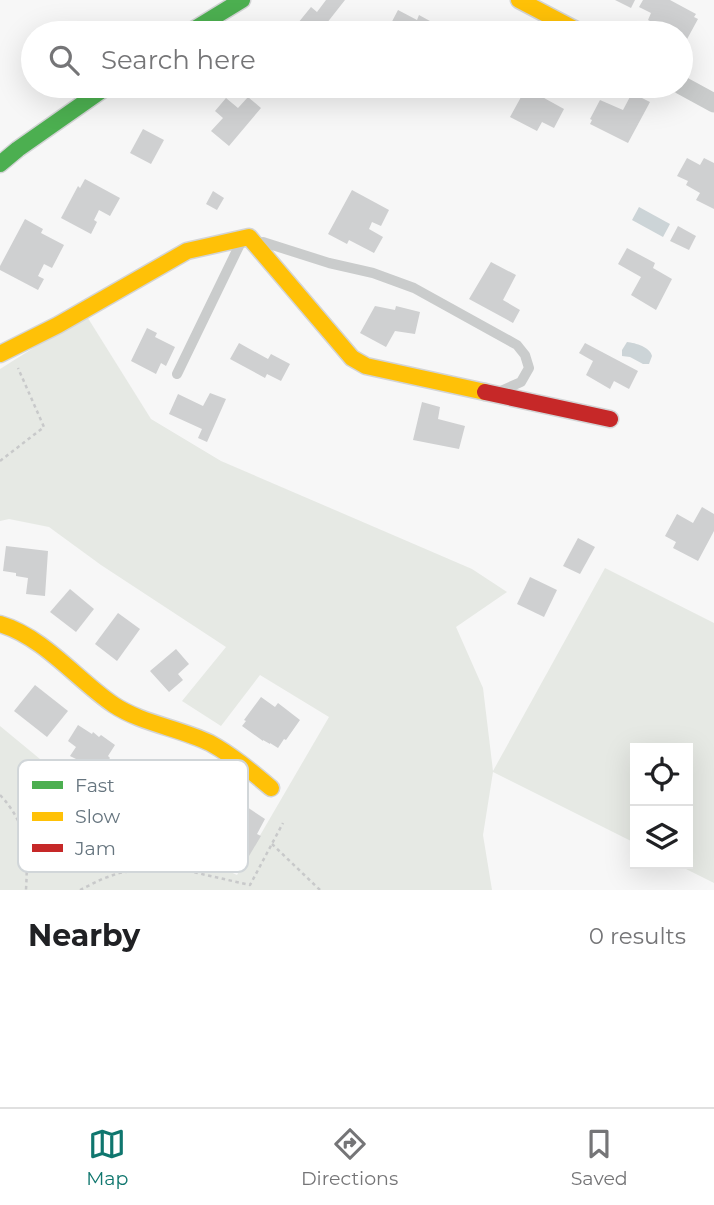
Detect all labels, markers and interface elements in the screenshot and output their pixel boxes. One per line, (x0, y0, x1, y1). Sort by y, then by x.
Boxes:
search box (21, 21, 693, 98)
icon: search (45, 41, 83, 79)
text: Search here (101, 44, 256, 76)
map controls (630, 743, 693, 869)
button: locate (630, 743, 693, 806)
legend (18, 760, 248, 872)
text: Fast (75, 774, 115, 797)
text: Slow (75, 805, 120, 828)
button: layers (630, 806, 693, 869)
text: Jam (74, 837, 116, 860)
text: Nearby (28, 917, 140, 954)
text: 0 results (589, 922, 686, 950)
tab: Map (86, 1125, 128, 1190)
tab: Directions (301, 1125, 398, 1190)
tab: Saved (571, 1125, 628, 1190)

